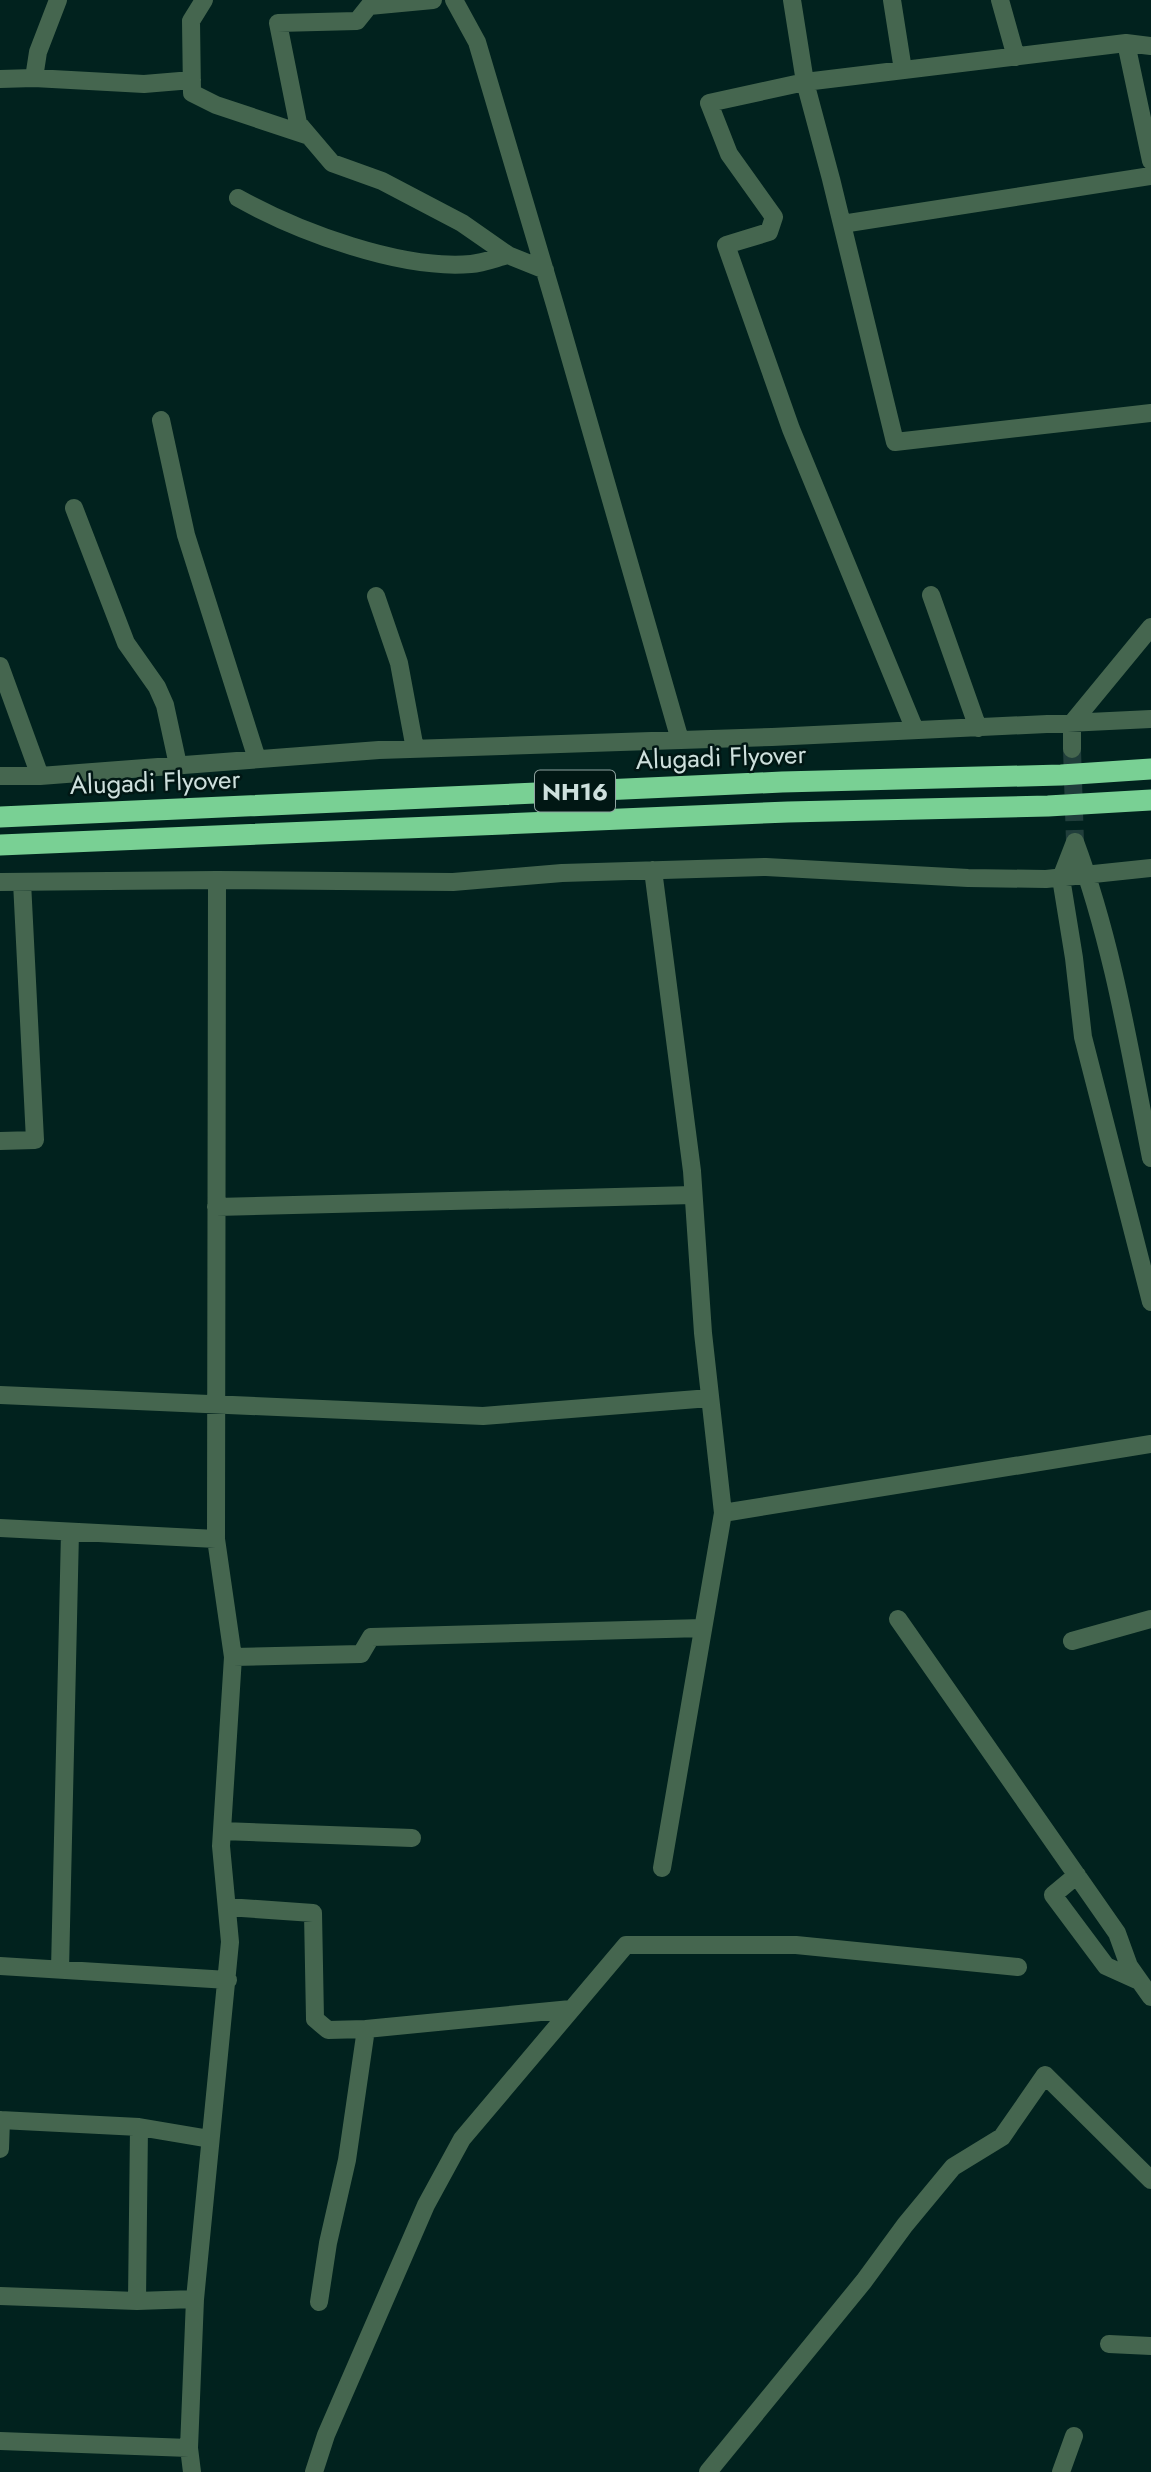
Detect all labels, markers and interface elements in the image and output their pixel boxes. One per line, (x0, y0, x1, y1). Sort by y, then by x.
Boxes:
street label: Alugadi Flyover (635, 735, 807, 779)
street label: Alugadi Flyover (69, 760, 241, 804)
road number: NH16 (535, 770, 615, 812)

